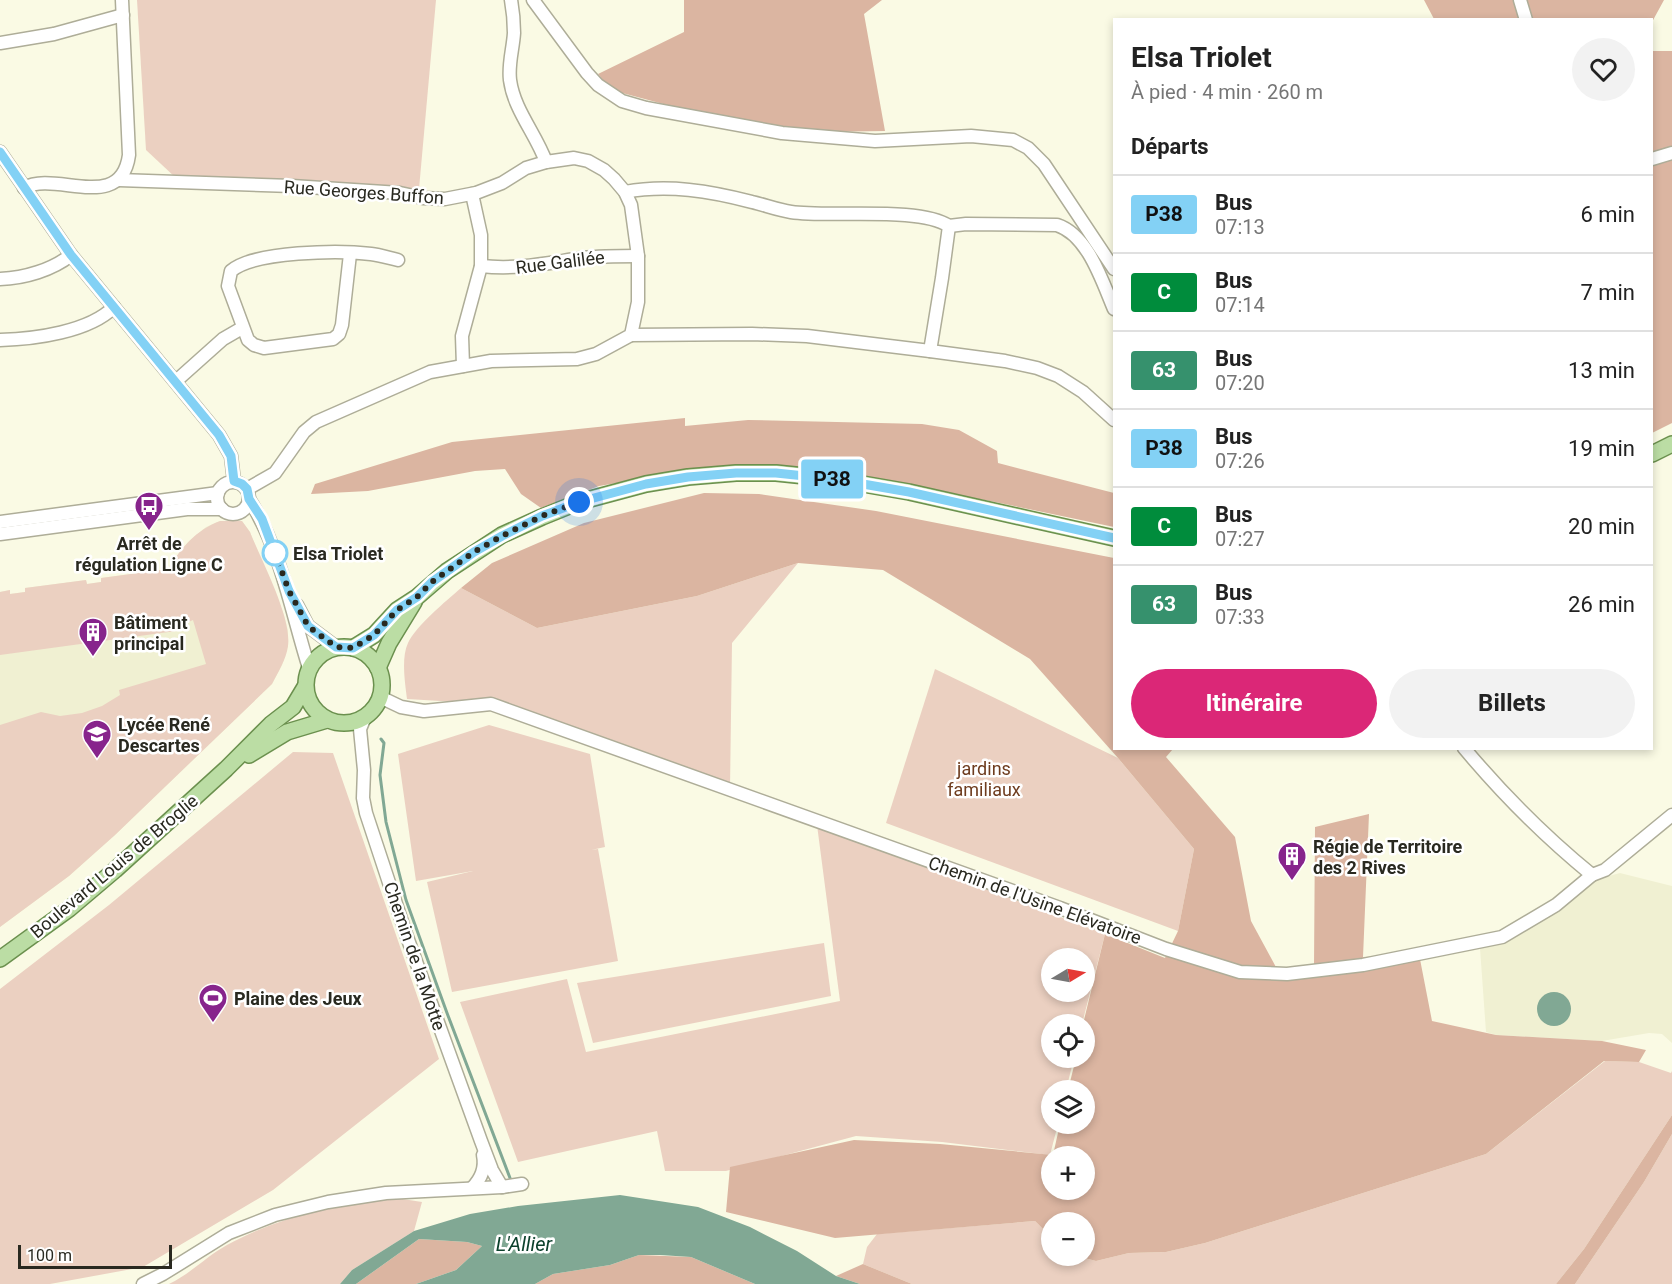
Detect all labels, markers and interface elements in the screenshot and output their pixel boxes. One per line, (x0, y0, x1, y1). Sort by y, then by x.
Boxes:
button: heart (1572, 38, 1635, 101)
text: Elsa Triolet (1131, 41, 1272, 74)
text: À pied · 4 min · 260 m (1131, 80, 1323, 104)
text: Départs (1131, 134, 1209, 159)
street label: Rue Georges Buffon (283, 176, 445, 208)
text: Bus (1215, 190, 1253, 215)
text: P38 (1145, 202, 1183, 226)
text: 6 min (1580, 202, 1635, 227)
text: 07:13 (1215, 215, 1265, 239)
street label: Rue Galilée (514, 246, 606, 278)
text: Bus (1215, 268, 1253, 293)
text: C (1157, 280, 1171, 304)
text: 7 min (1580, 280, 1635, 305)
text: 07:14 (1215, 293, 1265, 317)
text: Bus (1215, 346, 1253, 371)
text: 63 (1152, 358, 1176, 382)
text: 13 min (1568, 358, 1635, 383)
text: 07:20 (1215, 371, 1265, 395)
text: Bus (1215, 424, 1253, 449)
text: P38 (1145, 436, 1183, 460)
text: 19 min (1568, 436, 1635, 461)
text: 07:26 (1215, 449, 1265, 473)
line badge: P38 (798, 460, 866, 498)
text: P38 (813, 467, 851, 491)
your location (564, 487, 594, 517)
bus stop icon: Arrêt de régulation Ligne C (133, 490, 165, 532)
text: Bus (1215, 502, 1253, 527)
text: C (1157, 514, 1171, 538)
text: 20 min (1568, 514, 1635, 539)
text: 07:27 (1215, 527, 1265, 551)
place label: Arrêt de régulation Ligne C (75, 533, 223, 575)
marker: Elsa Triolet (262, 540, 288, 566)
place label: Elsa Triolet (293, 543, 383, 564)
text: Bus (1215, 580, 1253, 605)
text: 63 (1152, 592, 1176, 616)
text: 26 min (1568, 592, 1635, 617)
text: 07:33 (1215, 605, 1265, 629)
place label: Bâtiment principal (114, 612, 187, 654)
building icon: Bâtiment principal (77, 616, 109, 658)
button: Itinéraire (1131, 669, 1377, 738)
button: Billets (1389, 669, 1635, 738)
place label: Lycée René Descartes (118, 714, 210, 756)
school or university icon: Lycée René Descartes (81, 718, 113, 760)
park label: jardins familiaux (947, 758, 1021, 800)
street label: Boulevard Louis de Broglie (26, 790, 202, 942)
place label: Régie de Territoire des 2 Rives (1313, 836, 1463, 878)
building icon: Régie de Territoire des 2 Rives (1276, 840, 1308, 882)
street label: Chemin de l'Usine Elévatoire (926, 852, 1144, 948)
street label: Chemin de la Motte (380, 879, 450, 1033)
north arrow (1041, 948, 1095, 1002)
map controls (1041, 948, 1095, 1266)
sports icon: Plaine des Jeux (197, 982, 229, 1024)
place label: Plaine des Jeux (234, 988, 362, 1009)
button: locate (1041, 1014, 1095, 1068)
button: layers (1041, 1080, 1095, 1134)
button: + (1041, 1146, 1095, 1200)
button: − (1041, 1212, 1095, 1266)
water label: L'Allier (496, 1232, 554, 1256)
scale bar (18, 1242, 172, 1270)
text: 100 m (27, 1246, 72, 1265)

